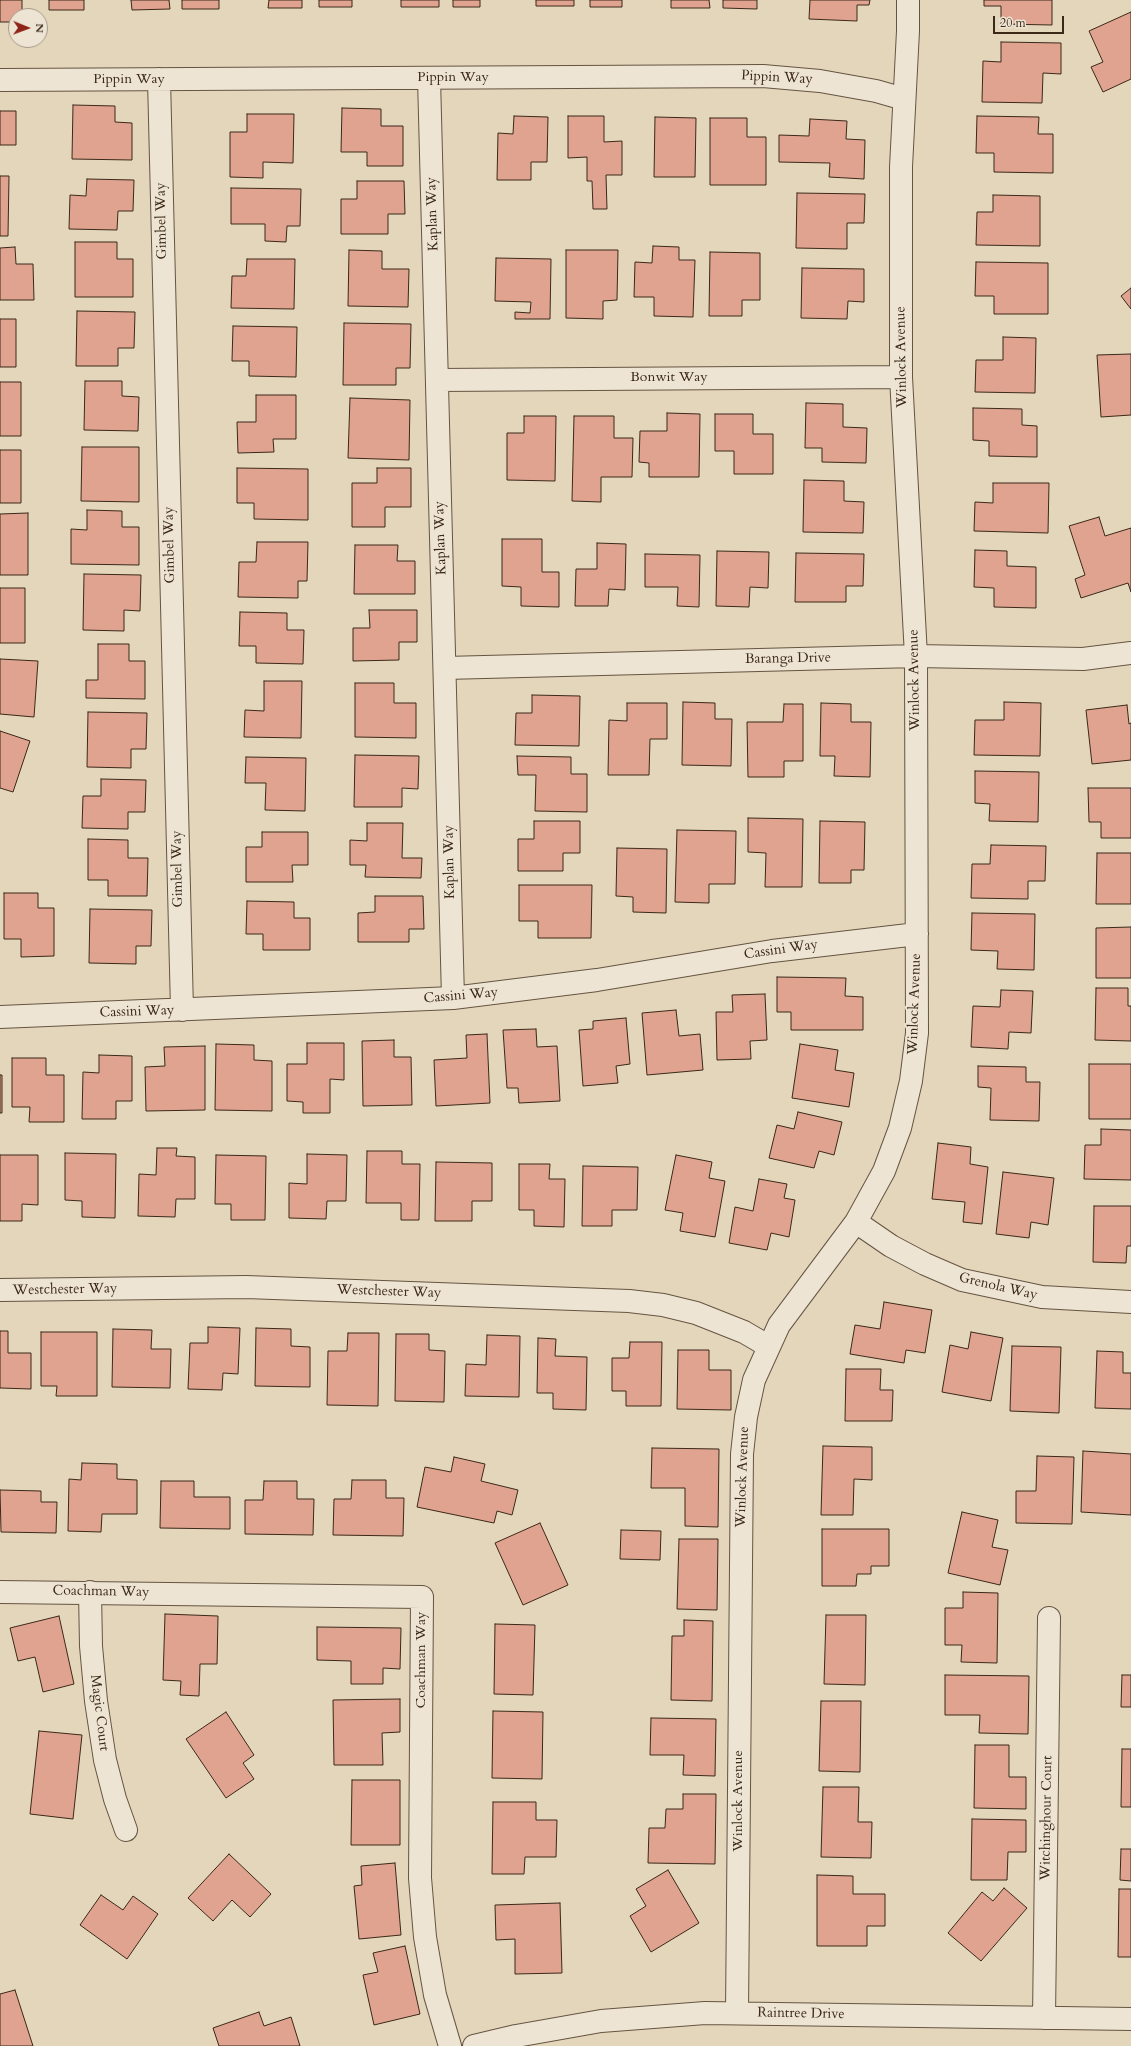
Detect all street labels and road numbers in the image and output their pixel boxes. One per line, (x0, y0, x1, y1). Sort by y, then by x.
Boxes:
street label: Pippin Way (741, 68, 813, 88)
street label: Pippin Way (417, 70, 489, 86)
street label: Pippin Way (93, 72, 165, 88)
street label: Kaplan Way (423, 177, 443, 251)
street label: Gimbel Way (153, 182, 171, 260)
street label: Winlock Avenue (893, 306, 911, 408)
street label: Bonwit Way (630, 370, 708, 386)
street label: Kaplan Way (431, 501, 451, 575)
street label: Gimbel Way (161, 506, 179, 584)
street label: Winlock Avenue (906, 629, 924, 731)
street label: Baranga Drive (745, 650, 831, 668)
street label: Kaplan Way (441, 825, 459, 899)
street label: Gimbel Way (169, 830, 187, 908)
street label: Cassini Way (743, 936, 819, 964)
street label: Winlock Avenue (905, 953, 925, 1055)
street label: Cassini Way (423, 984, 499, 1008)
street label: Cassini Way (99, 1002, 175, 1022)
street label: Grenola Way (957, 1270, 1039, 1304)
street label: Westchester Way (13, 1281, 117, 1299)
street label: Westchester Way (336, 1282, 442, 1302)
street label: Winlock Avenue (733, 1426, 753, 1528)
street label: Coachman Way (52, 1583, 150, 1601)
street label: Coachman Way (414, 1612, 430, 1708)
street label: Magic Court (86, 1674, 112, 1752)
street label: Winlock Avenue (731, 1750, 747, 1852)
street label: Witchinghour Court (1038, 1755, 1056, 1881)
street label: Raintree Drive (757, 2005, 845, 2023)

